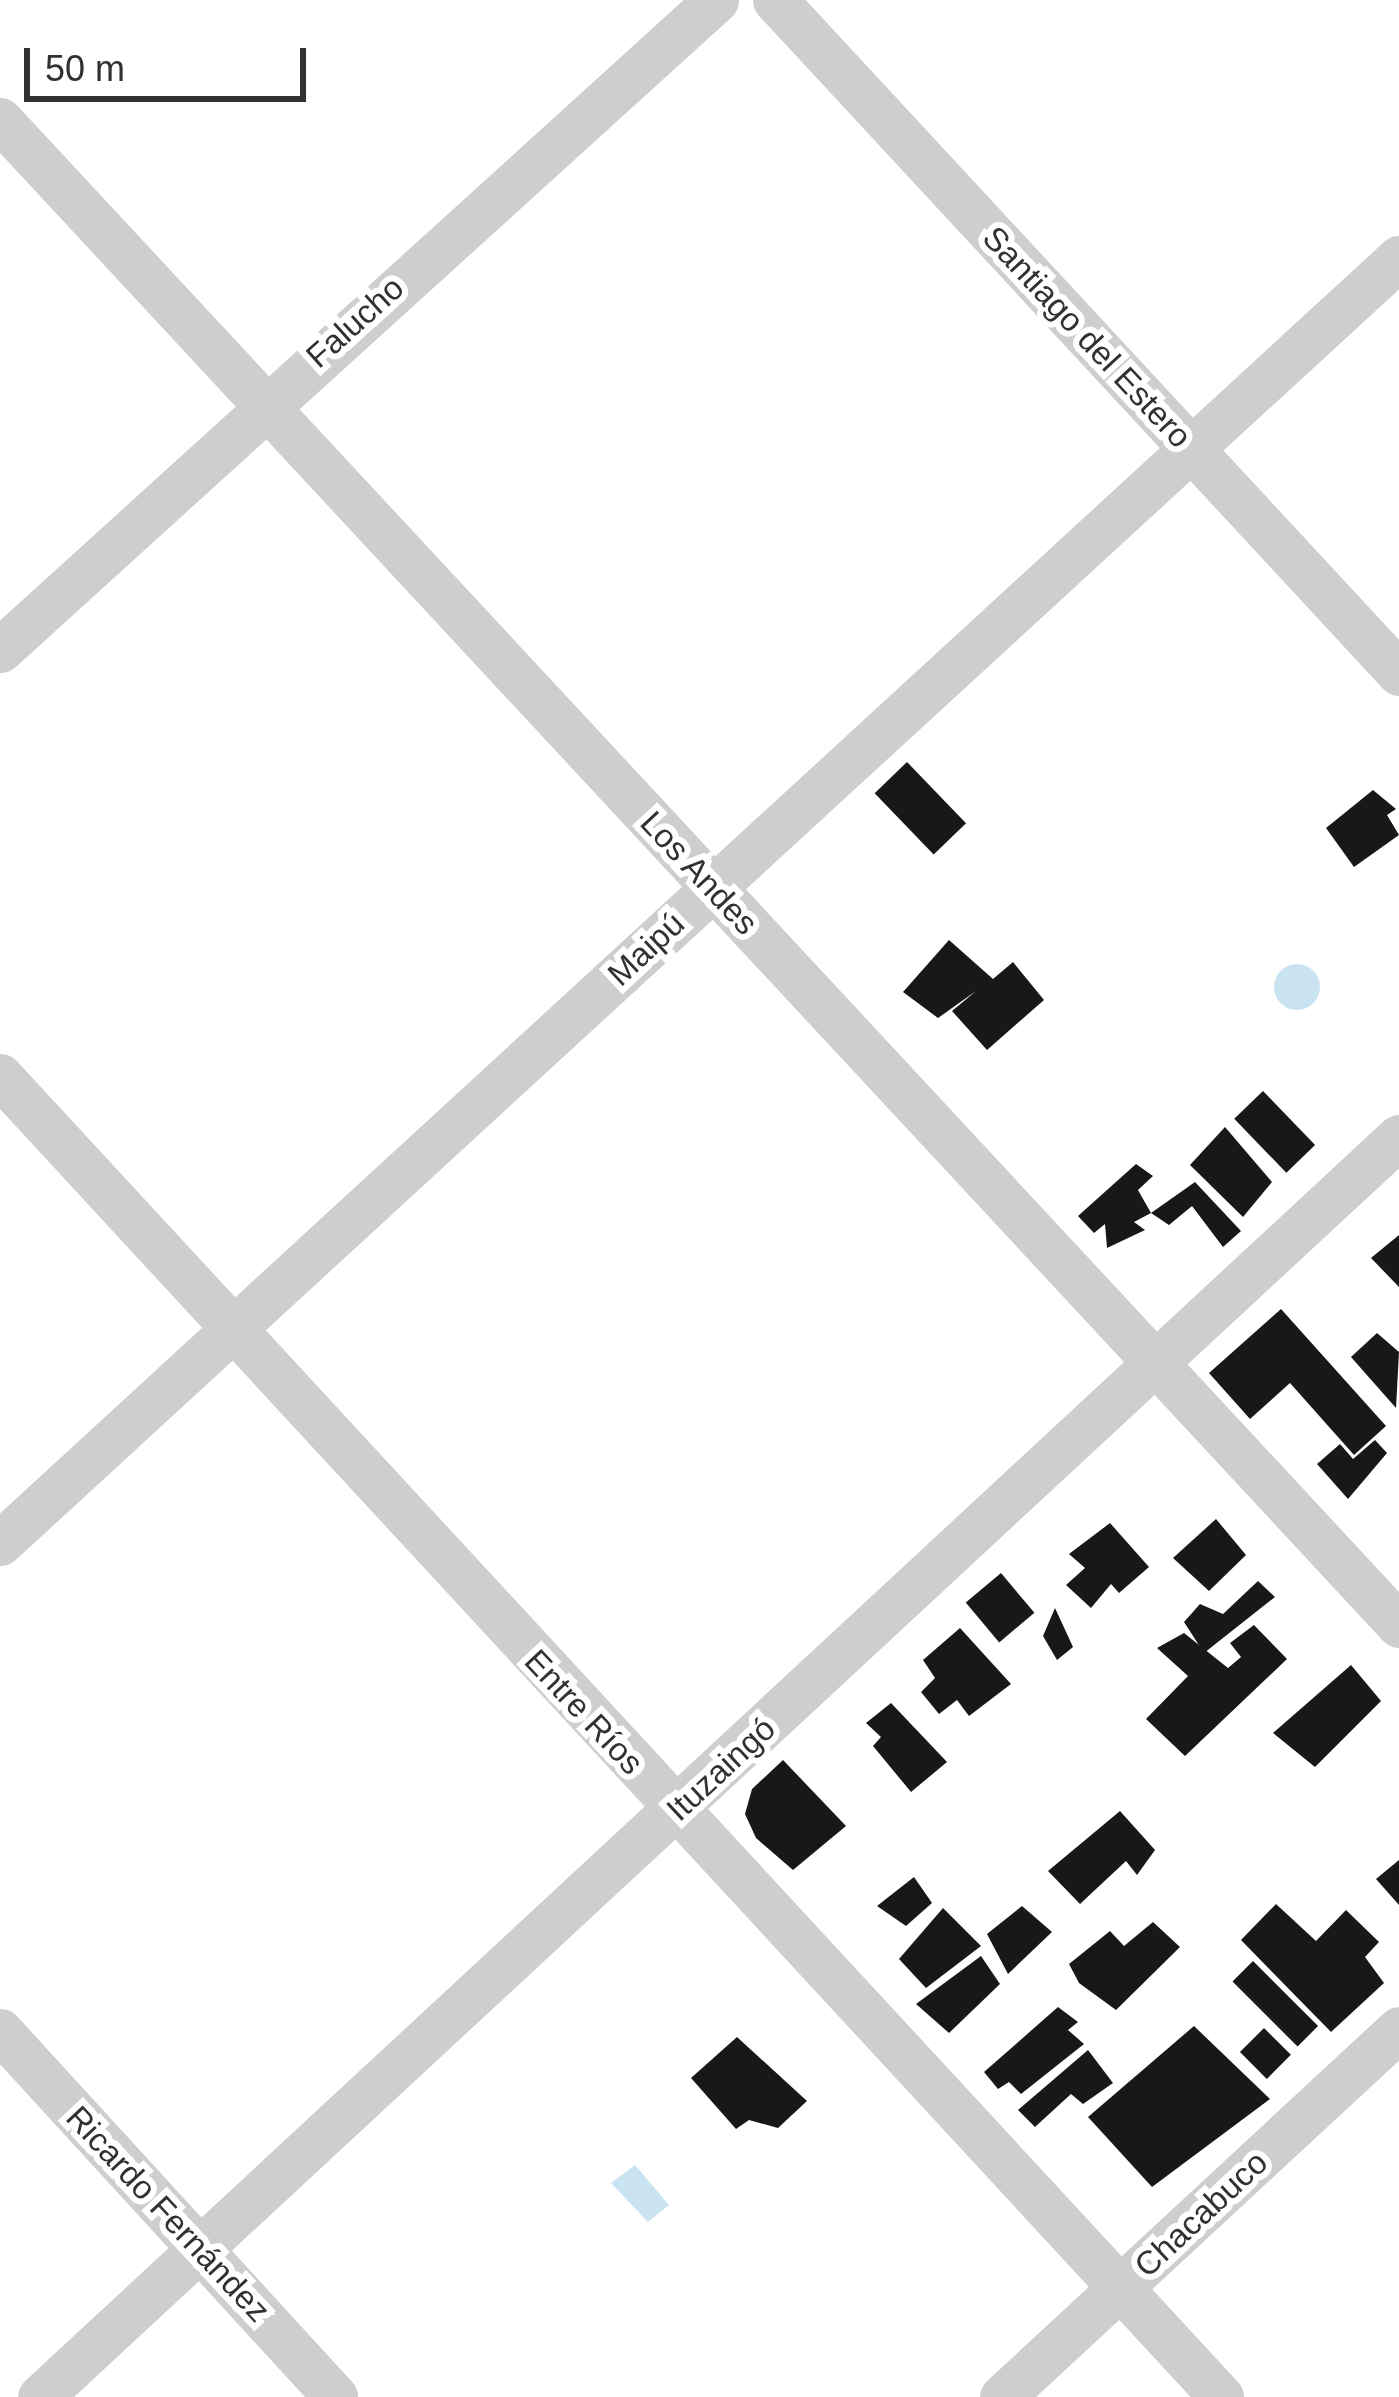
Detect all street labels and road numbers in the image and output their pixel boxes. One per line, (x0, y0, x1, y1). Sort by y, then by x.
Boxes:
street label: Santiago del Estero (974, 218, 1200, 456)
street label: Falucho (298, 268, 412, 376)
street label: Los Andes (631, 802, 767, 944)
street label: Maipú (600, 904, 692, 994)
street label: Entre Ríos (516, 1641, 652, 1783)
street label: Ituzaingó (659, 1709, 783, 1829)
street label: Ricardo Fernández (58, 2098, 278, 2330)
street label: Chacabuco (1126, 2143, 1276, 2285)

